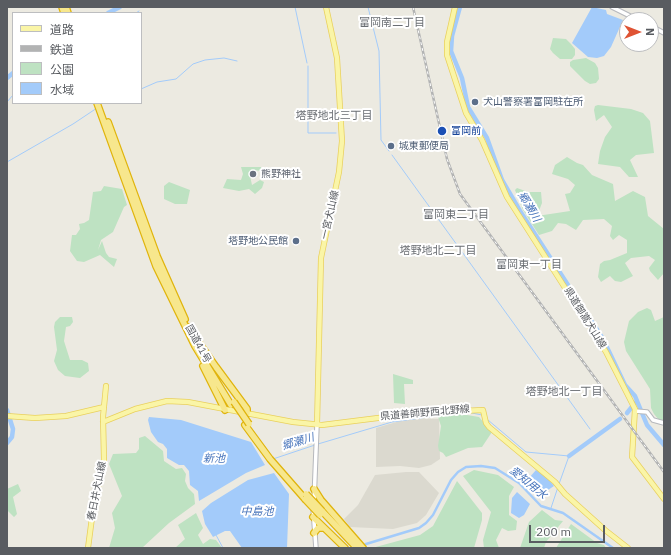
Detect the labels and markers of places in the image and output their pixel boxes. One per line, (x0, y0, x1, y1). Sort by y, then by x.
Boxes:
place label: 犬山警察署富岡駐在所 (483, 96, 583, 108)
marker: 犬山警察署富岡駐在所 (470, 97, 480, 107)
marker: 富岡前 (436, 125, 448, 137)
place label: 富岡前 (451, 125, 481, 137)
place label: 城東郵便局 (399, 140, 449, 152)
marker: 城東郵便局 (386, 141, 396, 151)
place label: 熊野神社 (261, 168, 301, 180)
marker: 熊野神社 (248, 169, 258, 179)
place label: 塔野地公民館 (228, 235, 288, 247)
marker: 塔野地公民館 (291, 236, 301, 246)

